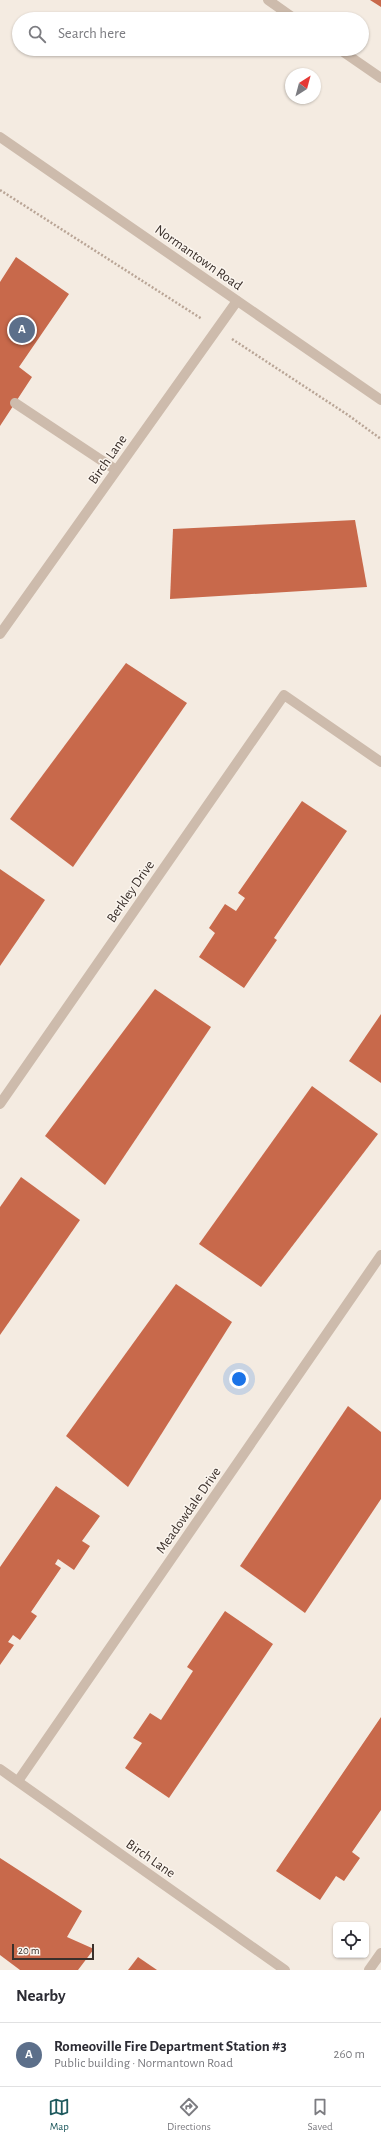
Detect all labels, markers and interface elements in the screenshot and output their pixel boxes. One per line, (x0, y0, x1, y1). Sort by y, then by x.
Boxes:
search box (12, 12, 369, 56)
icon: search (26, 23, 48, 45)
text: Search here (58, 26, 126, 41)
north arrow (285, 68, 321, 104)
street label: Normantown Road (152, 223, 245, 293)
pin: A (9, 315, 35, 345)
street label: Birch Lane (86, 433, 130, 487)
street label: Berkley Drive (104, 858, 157, 925)
your location (229, 1369, 249, 1389)
street label: Meadowdale Drive (154, 1465, 224, 1556)
street label: Birch Lane (123, 1837, 177, 1881)
map controls (333, 1922, 369, 1958)
button: locate (333, 1922, 369, 1958)
scale bar (12, 1942, 94, 1961)
text: 20 m (18, 1945, 39, 1956)
text: Nearby (16, 1987, 66, 2004)
text: Romeoville Fire Department Station #3 (54, 2039, 287, 2054)
text: A (25, 2048, 33, 2061)
text: 260 m (334, 2048, 365, 2061)
text: Public building · Normantown Road (54, 2057, 233, 2070)
tab: Map (48, 2096, 70, 2133)
tab: Directions (167, 2096, 211, 2133)
tab: Saved (307, 2096, 333, 2133)

